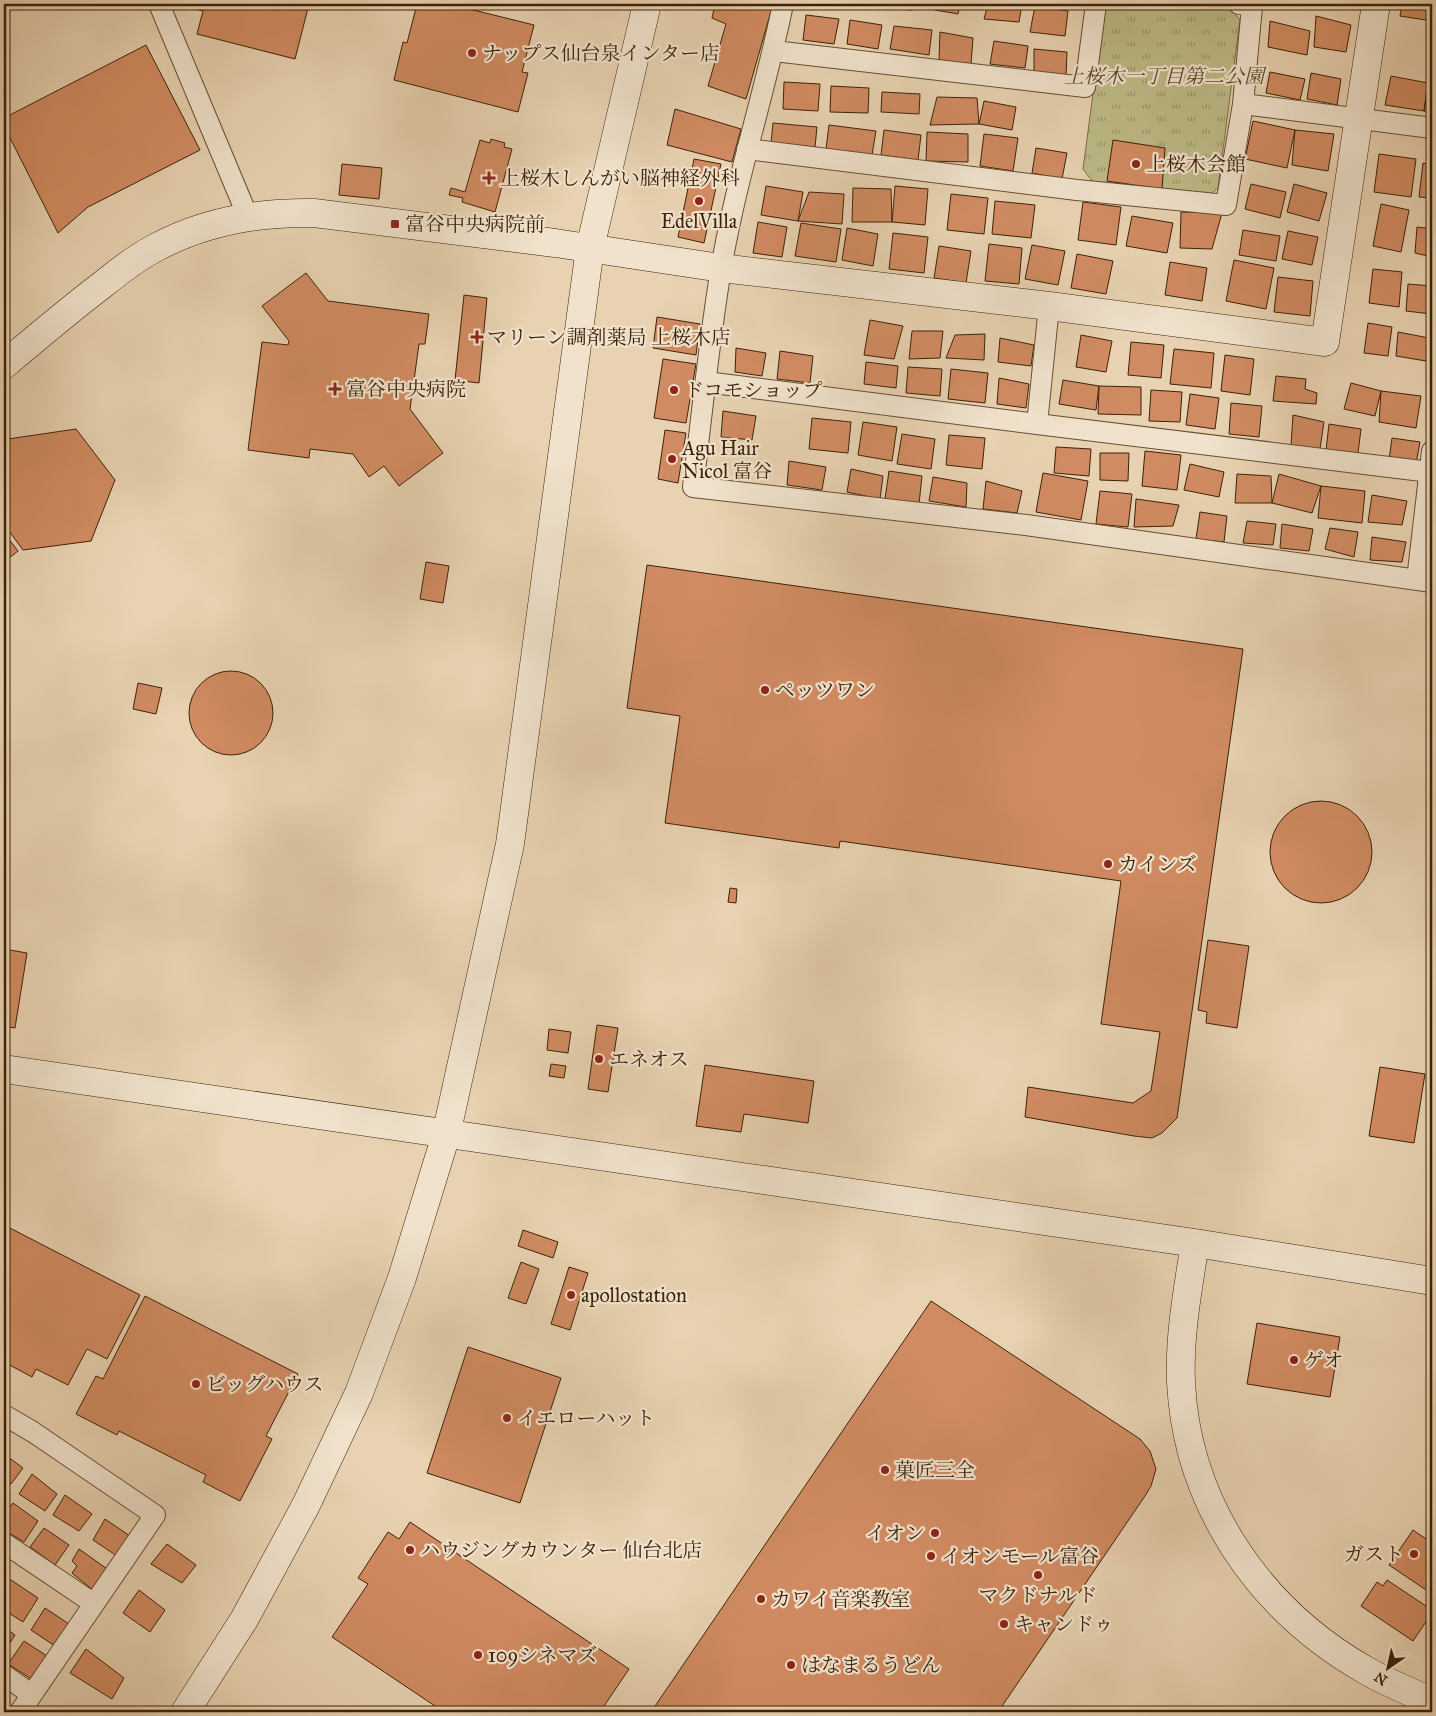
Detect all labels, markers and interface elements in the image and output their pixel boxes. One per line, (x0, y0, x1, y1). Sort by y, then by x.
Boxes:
place label: ナップス仙台泉インター店 (482, 41, 720, 65)
marker: ナップス仙台泉インター店 (466, 47, 478, 59)
park label: 上桜木一丁目第二公園 (1064, 64, 1267, 88)
place label: 上桜木会館 (1146, 152, 1246, 176)
marker: 上桜木会館 (1130, 158, 1142, 170)
place label: 上桜木しんがい脳神経外科 (500, 166, 740, 190)
marker: 上桜木しんがい脳神経外科 (482, 171, 496, 185)
marker: EdelVilla (693, 195, 705, 207)
place label: EdelVilla (661, 209, 738, 233)
place label: 富谷中央病院前 (405, 212, 545, 236)
marker: 富谷中央病院前 (389, 218, 401, 230)
place label: マリーン調剤薬局 上桜木店 (487, 325, 731, 349)
marker: マリーン調剤薬局 上桜木店 (471, 331, 483, 343)
place label: 富谷中央病院 (346, 377, 466, 401)
place label: ドコモショップ (684, 378, 823, 402)
marker: 富谷中央病院 (328, 382, 342, 396)
marker: ドコモショップ (668, 384, 680, 396)
place label: Agu Hair Nicol 富谷 (681, 436, 773, 483)
marker: Agu Hair Nicol 富谷 (666, 453, 678, 465)
place label: ペッツワン (775, 678, 875, 702)
marker: ペッツワン (759, 684, 771, 696)
place label: カインズ (1118, 852, 1197, 876)
marker: カインズ (1102, 858, 1114, 870)
place label: エネオス (609, 1047, 689, 1071)
marker: エネオス (593, 1053, 605, 1065)
place label: apollostation (581, 1283, 687, 1307)
marker: apollostation (565, 1289, 577, 1301)
place label: ゲオ (1304, 1348, 1344, 1372)
marker: ゲオ (1288, 1354, 1300, 1366)
place label: ビッグハウス (206, 1372, 323, 1396)
marker: ビッグハウス (190, 1378, 202, 1390)
place label: イエローハット (517, 1406, 655, 1430)
marker: イエローハット (501, 1412, 513, 1424)
place label: 菓匠三全 (895, 1458, 975, 1482)
marker: 菓匠三全 (879, 1464, 891, 1476)
place label: イオン (866, 1521, 925, 1545)
marker: イオン (929, 1527, 941, 1539)
place label: ハウジングカウンター 仙台北店 (420, 1538, 703, 1562)
place label: ガスト (1344, 1542, 1404, 1566)
marker: ハウジングカウンター 仙台北店 (404, 1544, 416, 1556)
place label: イオンモール富谷 (941, 1544, 1099, 1568)
marker: ガスト (1408, 1548, 1420, 1560)
marker: イオンモール富谷 (925, 1550, 937, 1562)
marker: マクドナルド (1032, 1569, 1044, 1581)
place label: マクドナルド (979, 1583, 1098, 1607)
place label: カワイ音楽教室 (771, 1587, 910, 1611)
marker: カワイ音楽教室 (755, 1593, 767, 1605)
place label: キャンドゥ (1014, 1612, 1114, 1636)
marker: キャンドゥ (998, 1618, 1010, 1630)
place label: 109シネマズ (488, 1643, 598, 1667)
north arrow (1364, 1644, 1414, 1694)
marker: 109シネマズ (472, 1649, 484, 1661)
place label: はなまるうどん (801, 1653, 941, 1677)
marker: はなまるうどん (785, 1659, 797, 1671)
text: N (1371, 1668, 1391, 1689)

